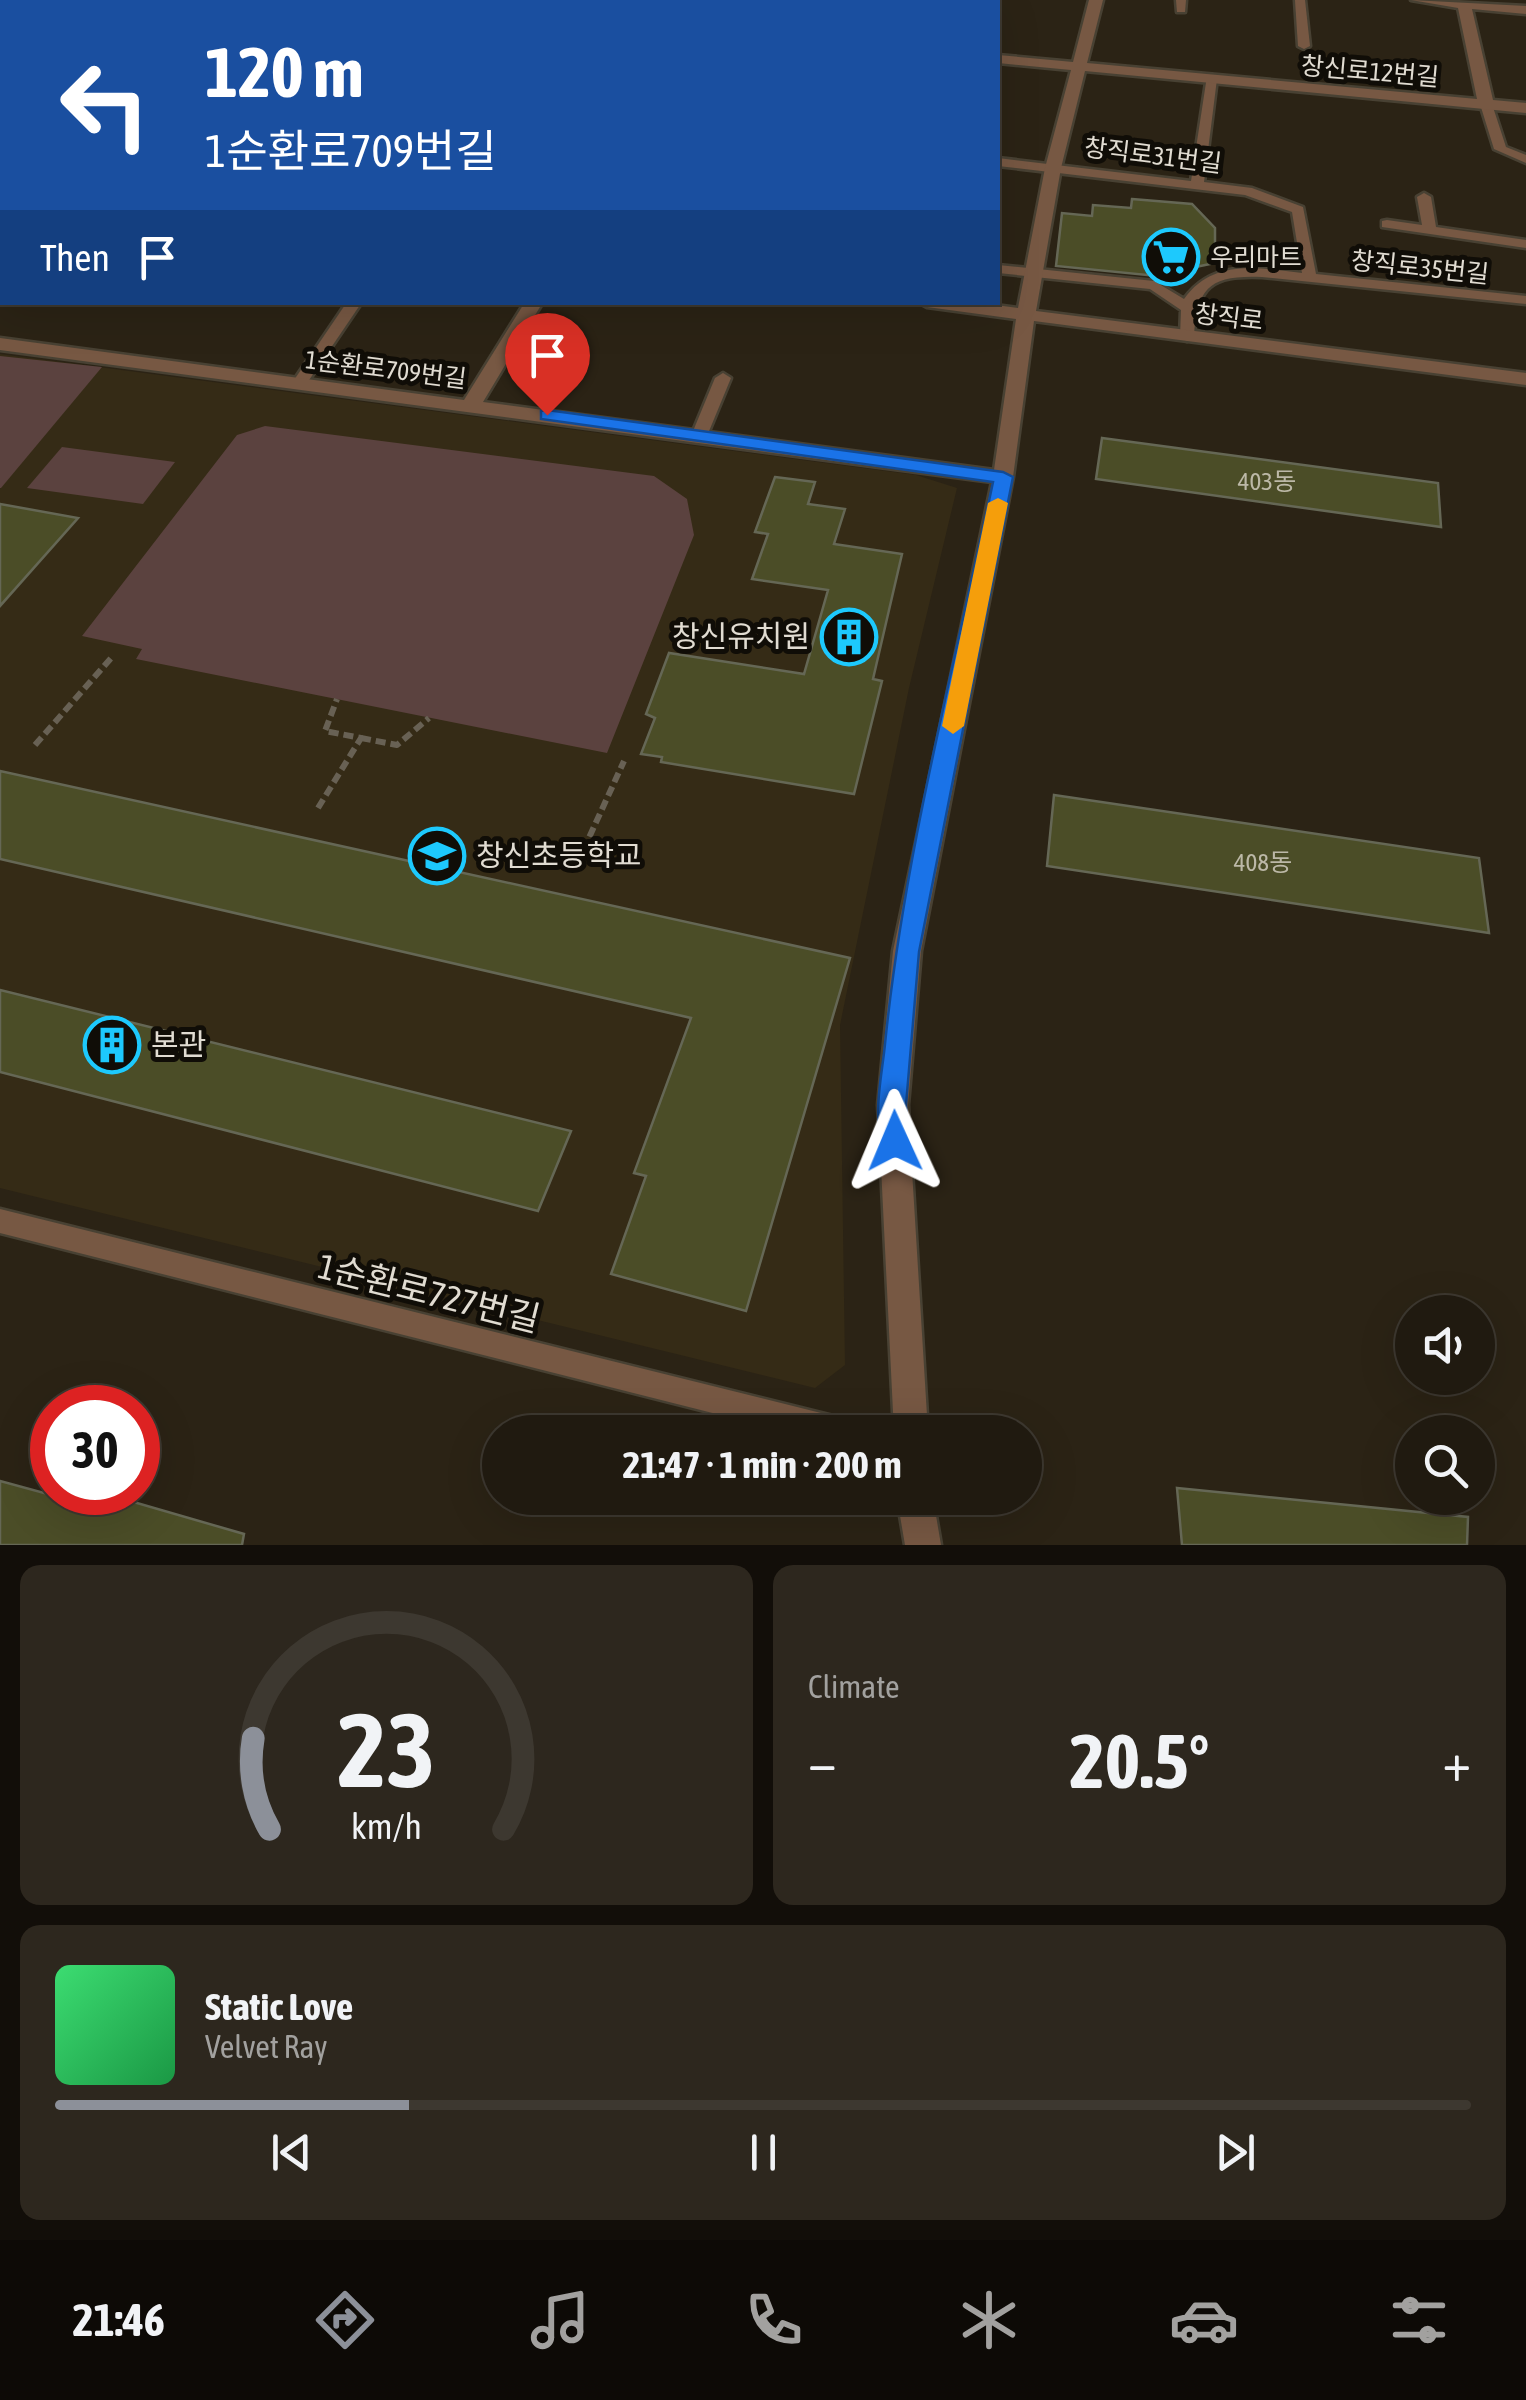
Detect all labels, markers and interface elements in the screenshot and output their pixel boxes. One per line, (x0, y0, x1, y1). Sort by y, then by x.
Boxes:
text: 120 m (205, 32, 364, 112)
icon: left (40, 40, 170, 170)
street label: 창신로12번길 (1300, 51, 1440, 91)
text: 1순환로709번길 (205, 125, 497, 177)
street label: 창직로31번길 (1083, 133, 1223, 177)
supermarket icon: 우리마트 (1141, 227, 1201, 287)
icon: arrive (130, 230, 185, 285)
text: Then (40, 236, 110, 279)
place label: 우리마트 (1210, 243, 1302, 271)
street label: 창직로35번길 (1350, 246, 1490, 288)
street label: 창직로 (1193, 299, 1265, 335)
pin (505, 313, 590, 416)
icon: arrive (520, 328, 575, 383)
street label: 1순환로709번길 (304, 345, 468, 393)
house number: 403동 (1238, 467, 1296, 495)
building icon: 창신유치원 (819, 607, 879, 667)
place label: 창신유치원 (672, 619, 810, 653)
school or university icon: 창신초등학교 (407, 826, 467, 886)
place label: 창신초등학교 (476, 838, 642, 872)
house number: 408동 (1234, 848, 1292, 876)
building icon: 본관 (82, 1015, 142, 1075)
place label: 본관 (151, 1027, 206, 1061)
position arrow (843, 1089, 947, 1193)
street label: 1순환로727번길 (314, 1245, 544, 1339)
map controls (1395, 1295, 1495, 1515)
button: sound (1395, 1295, 1495, 1395)
speed limit sign: 30 (30, 1385, 160, 1515)
button: search (1395, 1415, 1495, 1515)
text: 21:47 · 1 min · 200 m (622, 1443, 902, 1486)
text: Climate (808, 1668, 900, 1705)
text: 23 (338, 1690, 435, 1809)
text: 20.5° (1070, 1718, 1209, 1804)
text: − (808, 1730, 837, 1793)
text: + (1442, 1730, 1471, 1793)
text: km/h (351, 1806, 422, 1847)
text: Static Love (205, 1985, 353, 2028)
text: Velvet Ray (205, 2028, 327, 2065)
icon: previous (264, 2125, 319, 2180)
icon: pause (736, 2125, 791, 2180)
icon: next (1208, 2125, 1263, 2180)
icon: directions (310, 2285, 380, 2355)
icon: music (525, 2285, 595, 2355)
icon: phone (739, 2285, 809, 2355)
icon: climate (954, 2285, 1024, 2355)
icon: car (1169, 2285, 1239, 2355)
icon: filters (1384, 2285, 1454, 2355)
text: 21:46 (72, 2294, 165, 2346)

